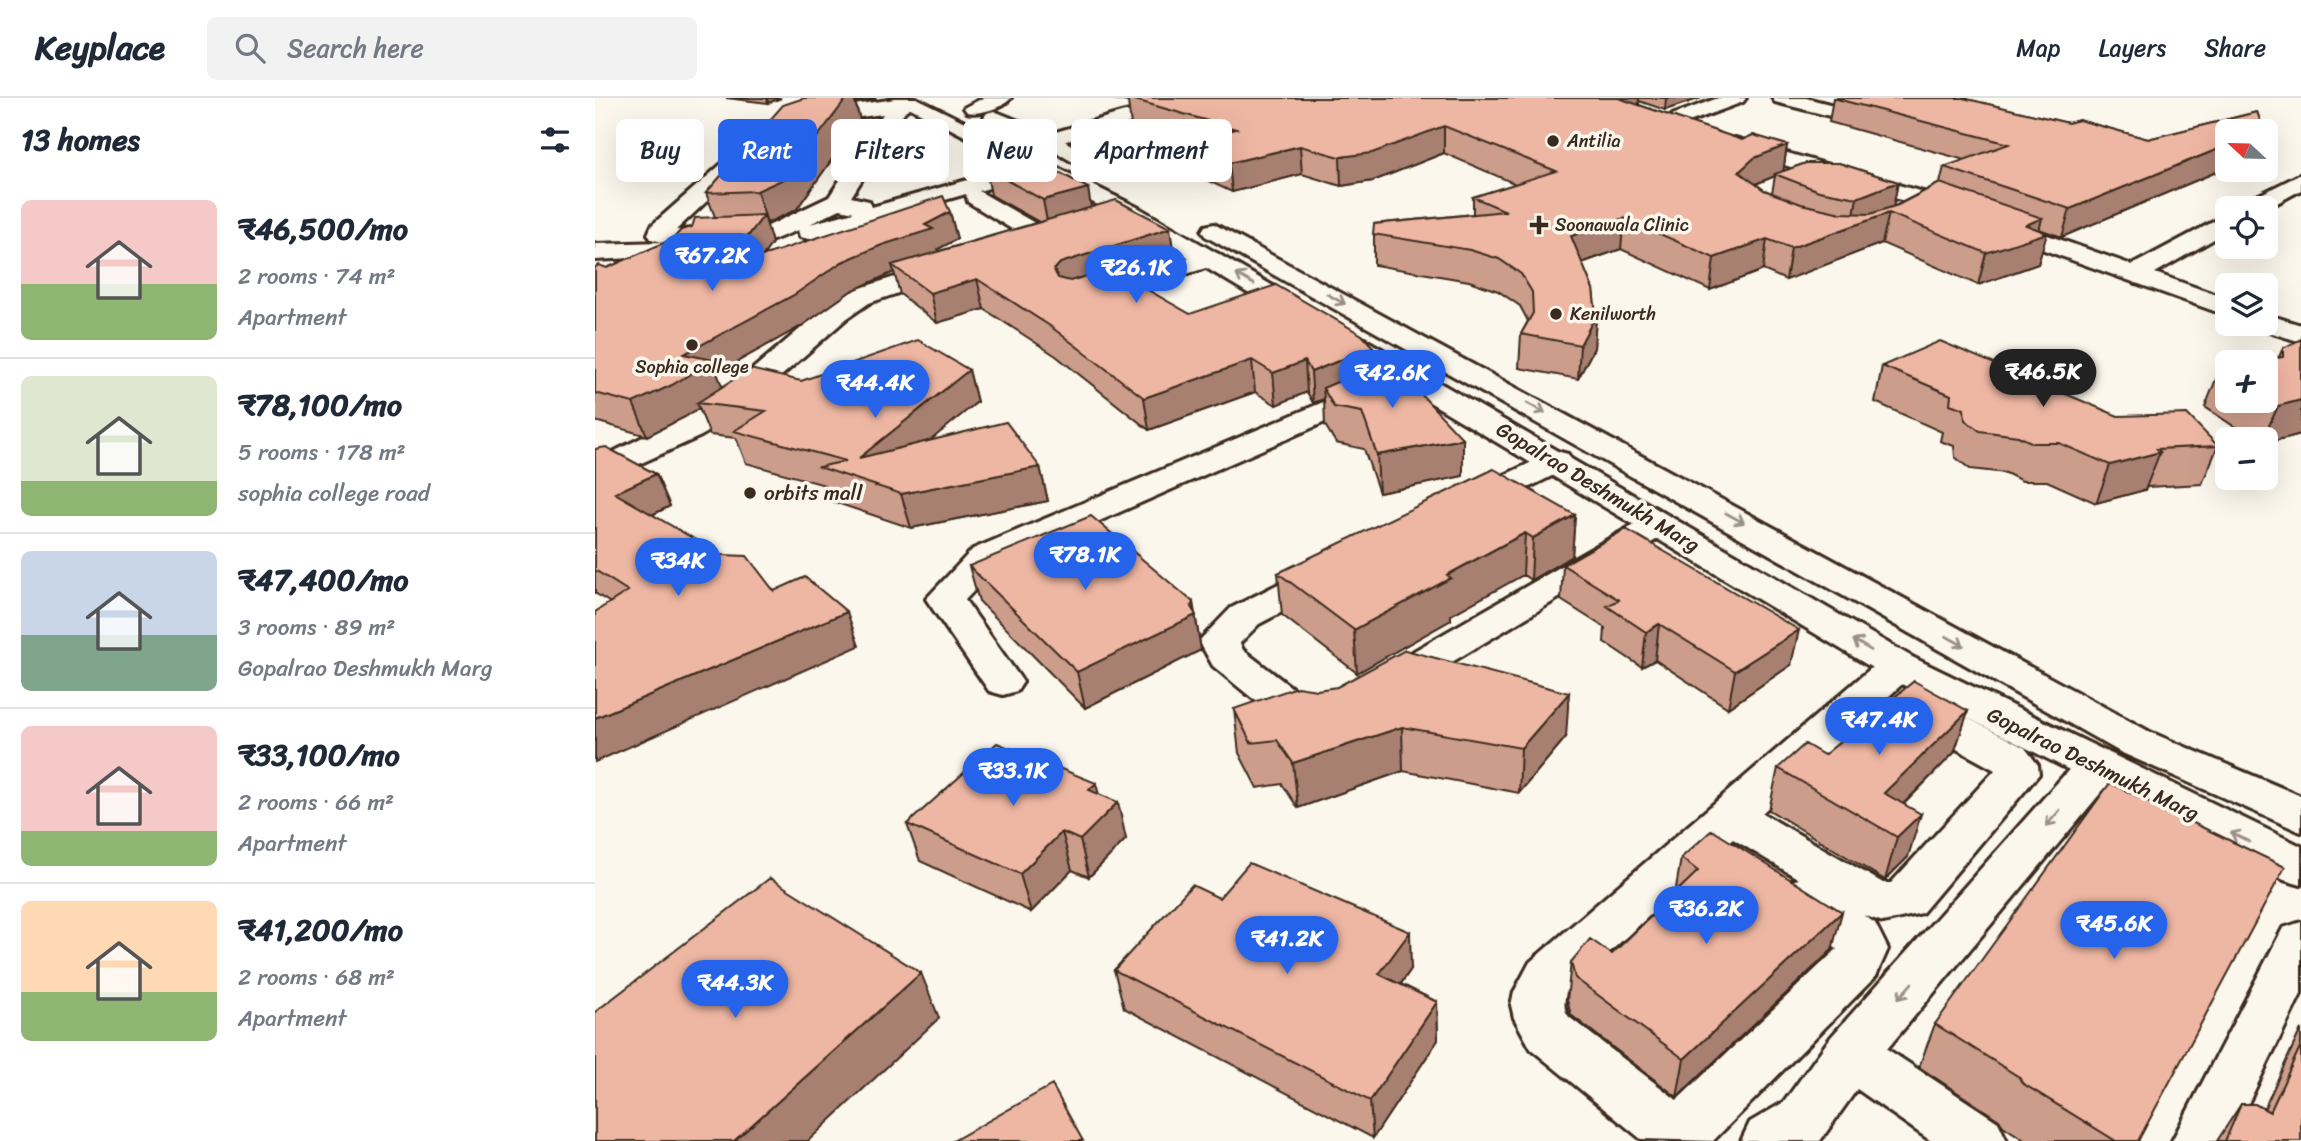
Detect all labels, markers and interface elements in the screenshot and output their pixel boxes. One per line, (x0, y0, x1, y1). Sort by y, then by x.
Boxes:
search box (207, 17, 697, 80)
text: Keyplace (35, 19, 165, 77)
text: Search here (287, 25, 424, 71)
text: Map (2016, 27, 2061, 69)
text: Layers (2099, 27, 2166, 69)
text: Share (2204, 27, 2266, 69)
icon: search (231, 29, 269, 67)
text: 13 homes (21, 113, 140, 167)
chip: Buy (616, 119, 704, 182)
chip: Rent (718, 119, 817, 182)
chip: Filters (831, 119, 949, 182)
chip: New (963, 119, 1057, 182)
chip: Apartment (1071, 119, 1232, 182)
north arrow (2215, 119, 2279, 182)
map controls (2215, 119, 2278, 490)
icon: filters (536, 121, 574, 159)
place label: Antilia (1566, 125, 1620, 157)
marker: Antilia (1545, 133, 1561, 149)
button: locate (2215, 196, 2278, 259)
text: ₹46,500/mo (238, 202, 408, 256)
place label: Soonawala Clinic (1555, 209, 1689, 241)
marker: Soonawala Clinic (1529, 215, 1549, 235)
icon: home (77, 228, 161, 312)
pin: ₹67.2K (655, 234, 769, 293)
text: ₹67.2K (675, 235, 749, 276)
pin: ₹26.1K (1079, 246, 1193, 305)
text: ₹26.1K (1101, 247, 1171, 288)
text: 2 rooms · 74 m² (238, 256, 395, 297)
one-way arrow (1236, 272, 1256, 286)
button: layers (2215, 273, 2278, 336)
one-way arrow (1326, 292, 1346, 306)
text: Apartment (238, 297, 347, 338)
place label: Kenilworth (1570, 298, 1656, 330)
marker: Kenilworth (1548, 306, 1564, 322)
marker: Sophia college (684, 337, 700, 353)
pin: ₹42.6K (1335, 350, 1449, 410)
pin: ₹46.5K (1986, 350, 2100, 409)
button: + (2215, 350, 2278, 413)
place label: Sophia college (635, 351, 749, 383)
text: ₹46.5K (2005, 351, 2081, 392)
text: ₹42.6K (1355, 352, 1429, 393)
pin: ₹44.4K (818, 360, 932, 420)
text: ₹44.4K (837, 362, 913, 403)
text: ₹78,100/mo (238, 378, 402, 432)
one-way arrow (1525, 401, 1545, 415)
icon: home (77, 404, 161, 488)
street label: Gopalrao Deshmukh Marg (1489, 411, 1708, 563)
button: − (2215, 427, 2278, 490)
text: 5 rooms · 178 m² (238, 432, 406, 473)
text: sophia college road (238, 473, 430, 514)
place label: orbits mall (764, 474, 864, 512)
marker: orbits mall (742, 485, 758, 501)
one-way arrow (1724, 512, 1745, 525)
pin: ₹78.1K (1028, 532, 1142, 592)
text: ₹78.1K (1050, 534, 1120, 575)
pin: ₹34K (637, 538, 719, 598)
text: ₹34K (651, 540, 705, 581)
text: ₹47,400/mo (238, 553, 409, 607)
icon: home (77, 579, 161, 663)
text: 3 rooms · 89 m² (238, 607, 395, 648)
one-way arrow (1944, 634, 1964, 648)
one-way arrow (1853, 638, 1873, 652)
text: Gopalrao Deshmukh Marg (238, 648, 493, 689)
street label: Gopalrao Deshmukh Marg (1980, 696, 2206, 832)
pin: ₹47.4K (1822, 698, 1936, 757)
text: ₹47.4K (1841, 699, 1917, 740)
text: ₹33,100/mo (238, 728, 400, 782)
pin: ₹33.1K (956, 748, 1070, 808)
text: ₹33.1K (979, 750, 1047, 791)
icon: home (77, 754, 161, 838)
text: 2 rooms · 66 m² (238, 782, 394, 823)
one-way arrow (2045, 809, 2061, 827)
text: Apartment (238, 823, 347, 864)
one-way arrow (2230, 829, 2251, 843)
pin: ₹36.2K (1649, 886, 1763, 946)
text: ₹36.2K (1670, 888, 1742, 929)
pin: ₹45.6K (2057, 902, 2171, 961)
text: ₹41,200/mo (238, 903, 403, 957)
text: ₹45.6K (2076, 903, 2152, 944)
pin: ₹41.2K (1230, 916, 1344, 976)
text: ₹41.2K (1251, 918, 1323, 959)
icon: home (77, 929, 161, 1013)
text: 2 rooms · 68 m² (238, 957, 395, 998)
pin: ₹44.3K (678, 960, 792, 1020)
text: ₹44.3K (697, 962, 773, 1003)
one-way arrow (1897, 981, 1913, 999)
text: Apartment (238, 998, 347, 1039)

